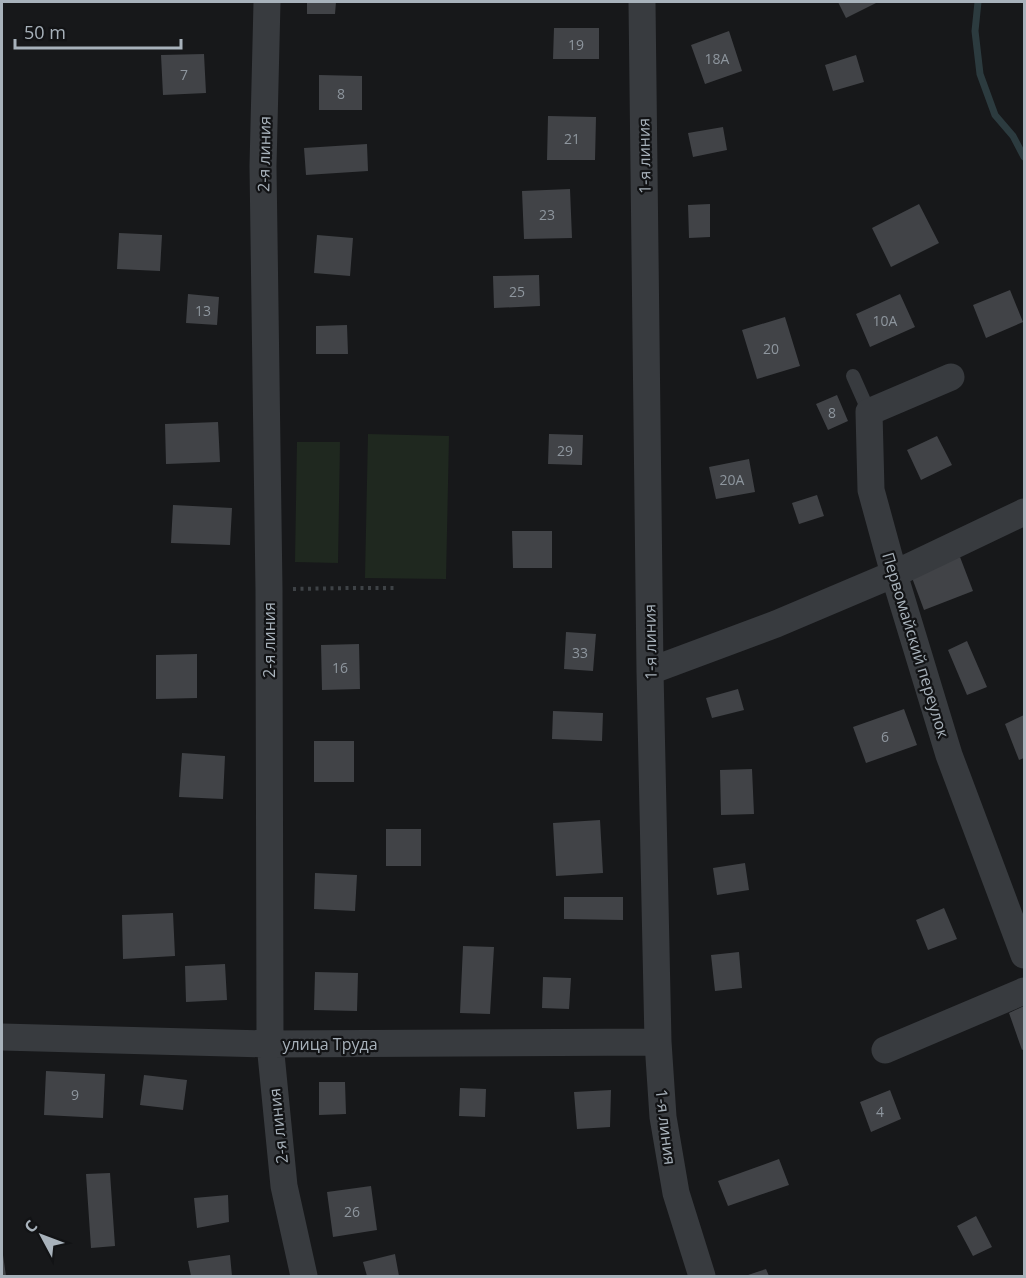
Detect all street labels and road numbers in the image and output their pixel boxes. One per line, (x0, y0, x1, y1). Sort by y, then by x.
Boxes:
street label: 2-я линия (252, 116, 276, 192)
street label: 1-я линия (632, 118, 656, 194)
street label: Первомайский переулок (877, 549, 955, 741)
street label: 2-я линия (258, 602, 280, 678)
street label: 1-я линия (638, 604, 662, 680)
street label: улица Труда (282, 1033, 378, 1055)
street label: 2-я линия (263, 1087, 293, 1165)
street label: 1-я линия (650, 1088, 682, 1166)

